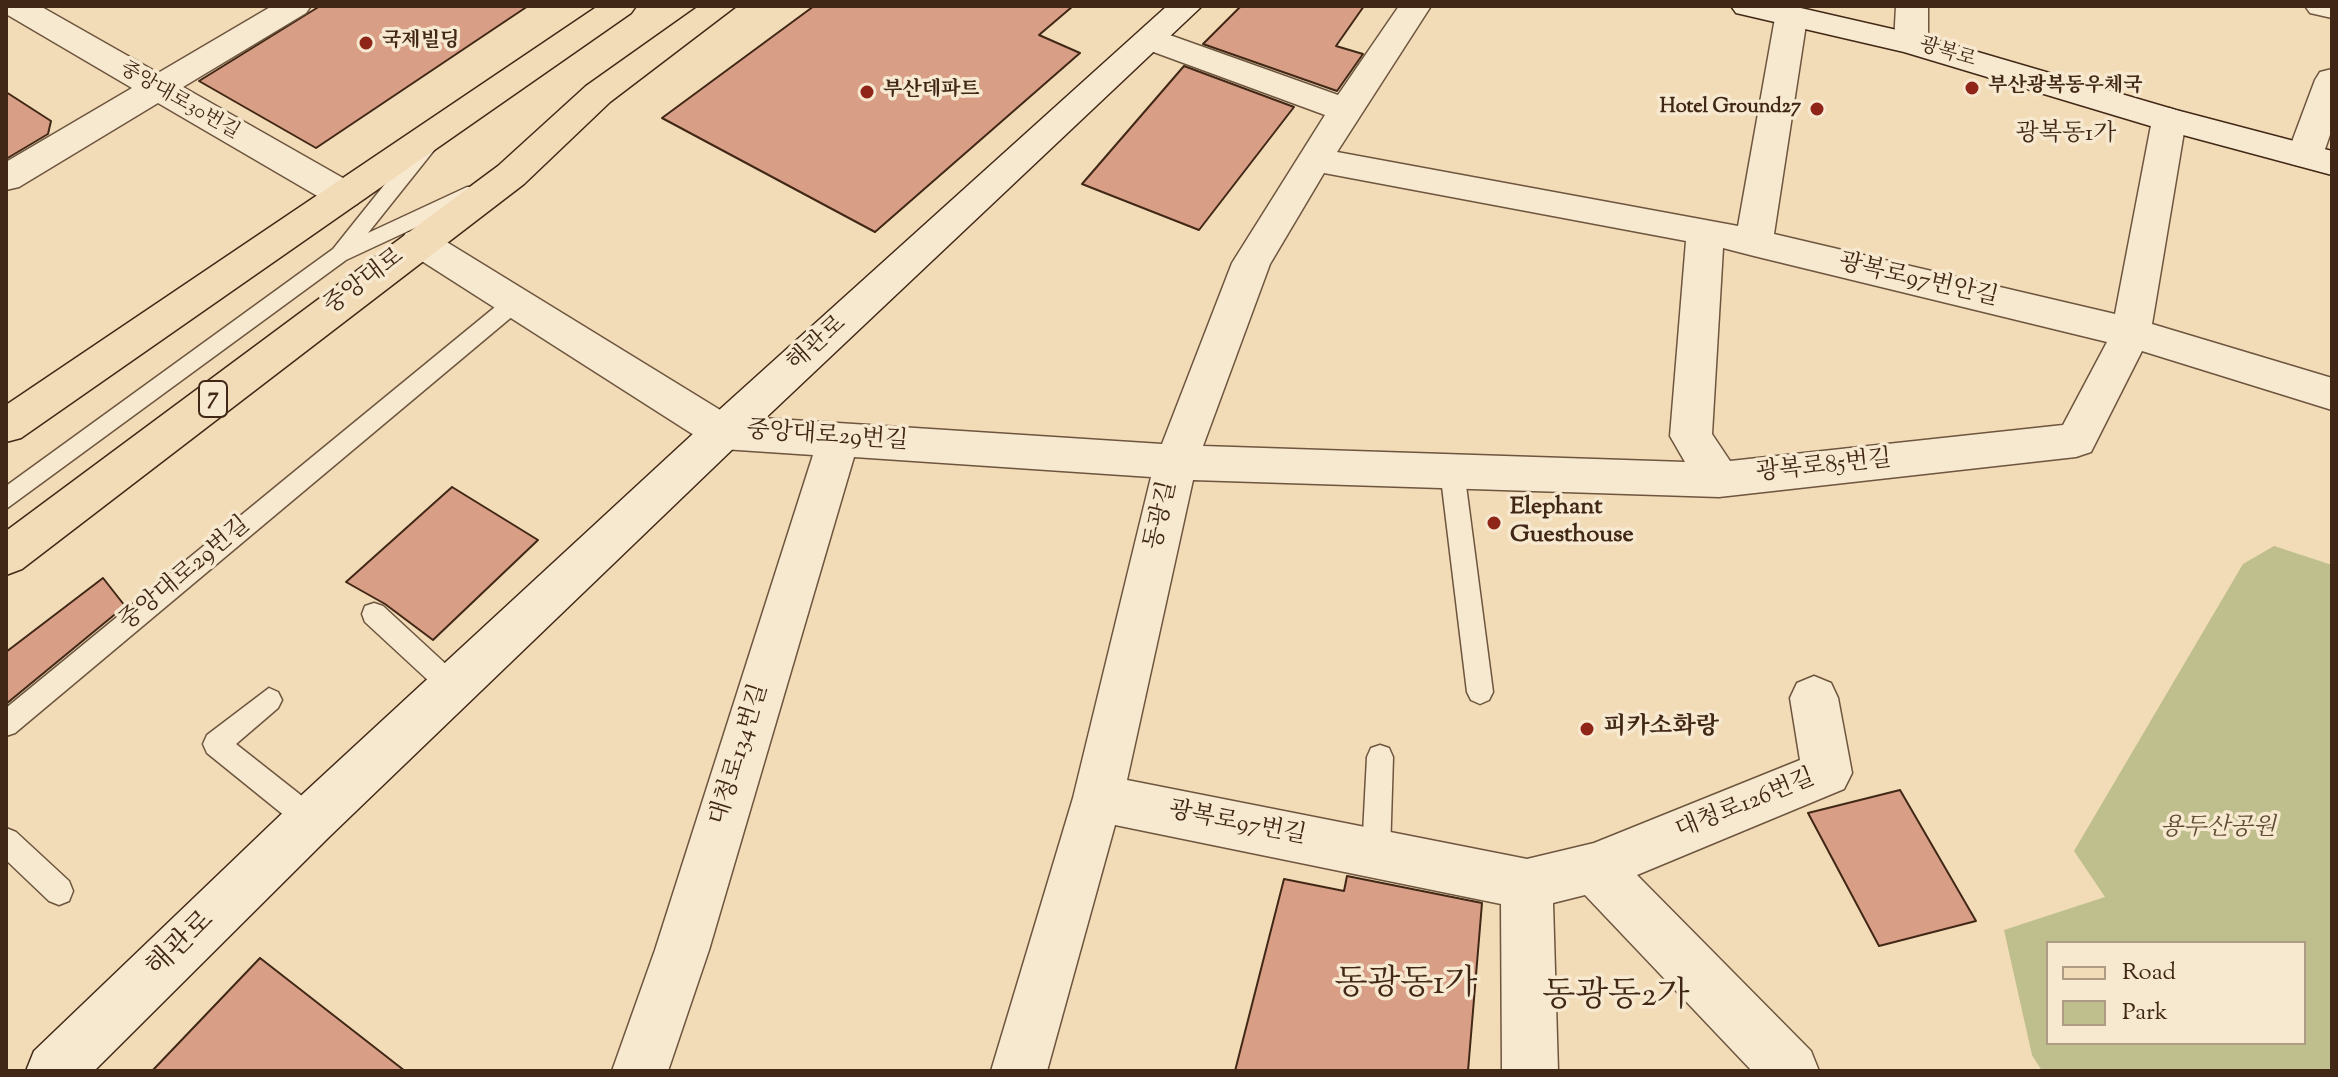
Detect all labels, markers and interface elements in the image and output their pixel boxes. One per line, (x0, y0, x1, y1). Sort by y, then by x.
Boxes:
place label: 국제빌딩 (382, 31, 459, 55)
marker: 국제빌딩 (357, 34, 375, 52)
street label: 광복로 (1916, 34, 1978, 74)
street label: 중앙대로30번길 (115, 58, 243, 146)
place label: 부산광복동우체국 (1988, 76, 2143, 100)
marker: 부산광복동우체국 (1963, 79, 1981, 97)
place label: 부산데파트 (883, 80, 980, 104)
marker: 부산데파트 (858, 83, 876, 101)
place label: Hotel Ground27 (1660, 97, 1801, 121)
marker: Hotel Ground27 (1808, 100, 1826, 118)
district label: 광복동1가 (2016, 122, 2116, 150)
street label: 중앙대로 (319, 244, 411, 322)
street label: 광복로97번안길 (1835, 250, 2001, 314)
street label: 해관로 (783, 311, 853, 379)
road number: 7 (199, 381, 227, 417)
street label: 중앙대로29번길 (745, 418, 909, 458)
street label: 광복로85번길 (1755, 447, 1893, 489)
street label: 동광길 (1141, 479, 1185, 553)
place label: Elephant Guesthouse (1510, 495, 1634, 551)
street label: 중앙대로29번길 (115, 512, 257, 638)
marker: Elephant Guesthouse (1485, 514, 1503, 532)
street label: 대청로134번길 (706, 681, 776, 829)
place label: 피카소화랑 (1603, 715, 1719, 743)
marker: 피카소화랑 (1578, 720, 1596, 738)
street label: 대청로126번길 (1672, 765, 1820, 847)
street label: 광복로97번길 (1166, 798, 1308, 852)
park label: 용두산공원 (2160, 816, 2276, 844)
street label: 해관로 (141, 906, 223, 986)
legend (2046, 941, 2306, 1045)
text: Road (2122, 956, 2176, 990)
district label: 동광동1가 (1335, 967, 1477, 1007)
district label: 동광동2가 (1542, 979, 1690, 1019)
text: Park (2122, 996, 2168, 1030)

